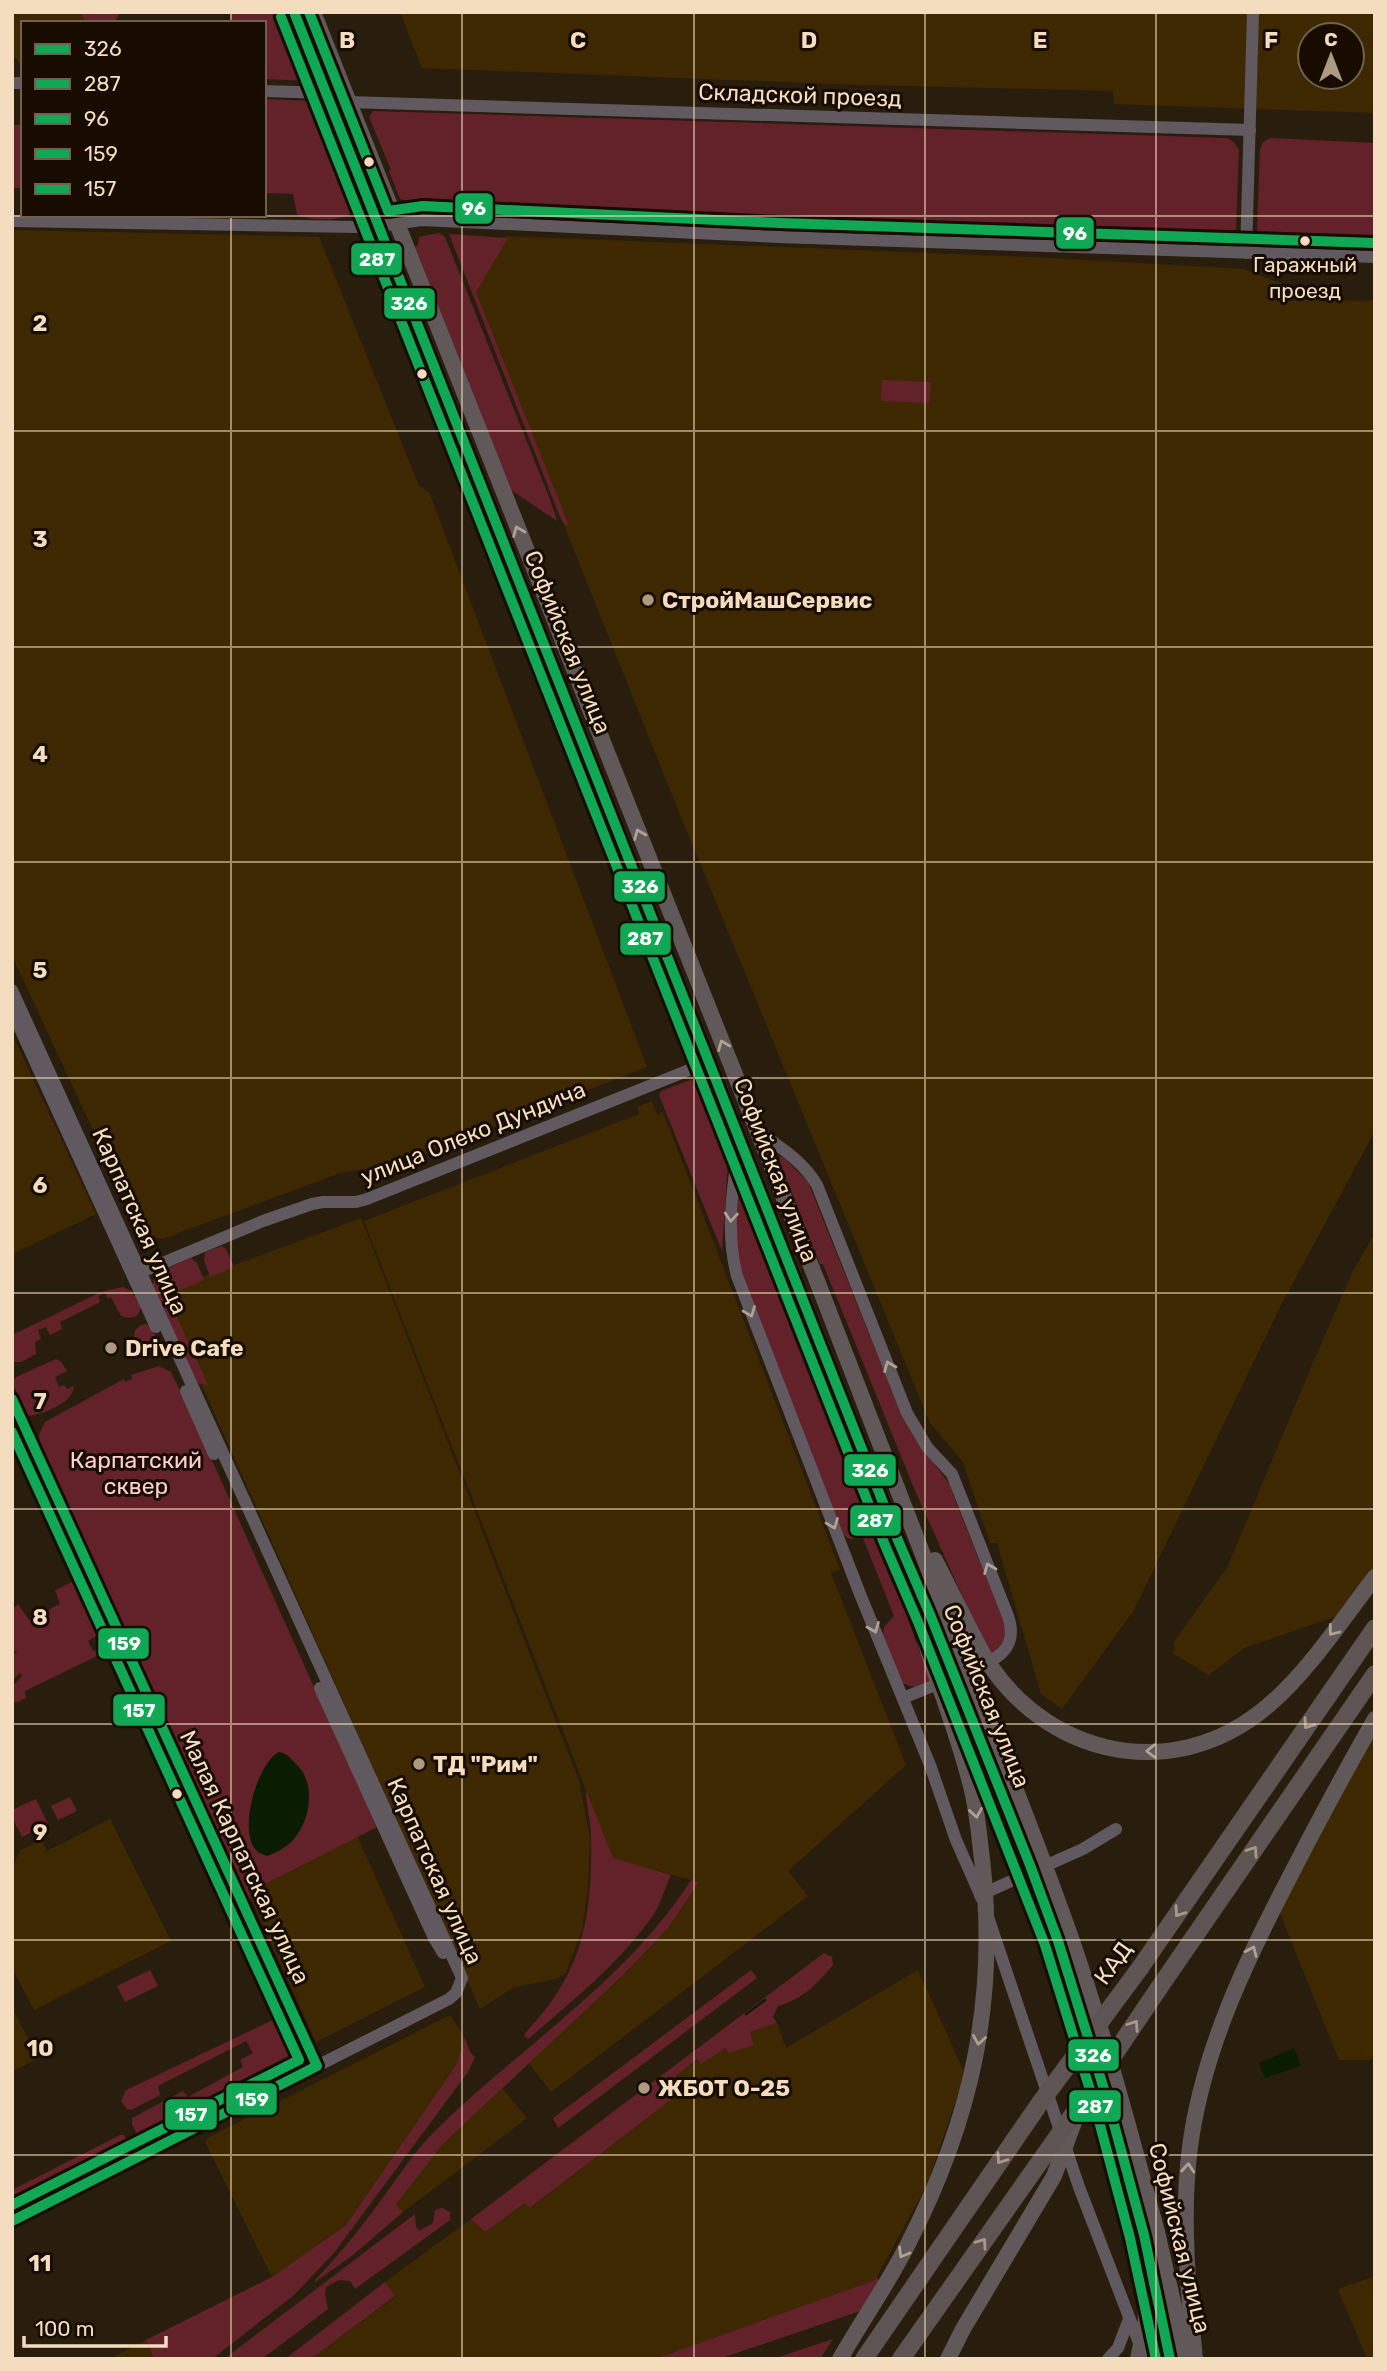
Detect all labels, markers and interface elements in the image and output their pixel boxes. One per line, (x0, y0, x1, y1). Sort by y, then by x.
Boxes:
legend (21, 21, 266, 217)
north arrow (1296, 21, 1366, 91)
text: B (339, 26, 355, 54)
text: C (570, 26, 586, 54)
text: D (801, 26, 817, 54)
text: E (1033, 26, 1047, 54)
text: F (1264, 26, 1278, 54)
text: С (1324, 28, 1338, 51)
text: 326 (84, 36, 122, 61)
text: 287 (84, 71, 121, 96)
street label: Складской проезд (698, 77, 903, 113)
text: 96 (84, 106, 109, 131)
text: 159 (84, 141, 118, 166)
unlabelled marker (362, 155, 376, 169)
text: 157 (84, 176, 116, 201)
line badge: 96 (454, 192, 494, 225)
text: 96 (462, 197, 486, 220)
line badge: 96 (1055, 216, 1095, 250)
text: 96 (1063, 222, 1087, 245)
marker: Гаражный проезд (1298, 234, 1312, 248)
line badge: 287 (350, 242, 403, 276)
text: 287 (359, 248, 395, 271)
place label: Гаражный проезд (1253, 252, 1357, 303)
line badge: 326 (383, 287, 436, 320)
text: 326 (390, 292, 428, 315)
text: 2 (33, 309, 47, 337)
unlabelled marker (415, 367, 429, 381)
text: 3 (32, 525, 48, 553)
one-way arrow (513, 526, 527, 538)
street label: Софийская улица (518, 546, 618, 738)
place label: СтройМашСервис (662, 586, 872, 614)
marker: СтройМашСервис (640, 592, 656, 608)
text: 4 (32, 740, 48, 768)
one-way arrow (633, 829, 647, 841)
line badge: 326 (613, 870, 666, 903)
text: 326 (621, 875, 659, 898)
line badge: 287 (619, 922, 672, 956)
text: 287 (627, 927, 663, 950)
text: 5 (33, 956, 48, 984)
one-way arrow (717, 1040, 731, 1052)
street label: Софийская улица (728, 1074, 824, 1266)
street label: улица Олеко Дундича (357, 1075, 589, 1191)
street label: Карпатская улица (86, 1123, 194, 1319)
text: 6 (33, 1171, 48, 1199)
one-way arrow (724, 1212, 739, 1223)
one-way arrow (742, 1305, 756, 1317)
place label: Drive Cafe (125, 1334, 244, 1362)
marker: Drive Cafe (103, 1340, 119, 1356)
one-way arrow (883, 1361, 897, 1373)
text: 7 (33, 1387, 47, 1415)
park label: Карпатский сквер (70, 1446, 202, 1500)
line badge: 326 (843, 1453, 897, 1487)
text: 326 (851, 1459, 889, 1482)
line badge: 287 (849, 1504, 902, 1537)
text: 287 (857, 1509, 893, 1532)
one-way arrow (824, 1517, 838, 1529)
one-way arrow (984, 1563, 998, 1575)
street label: Софийская улица (937, 1600, 1037, 1792)
text: 8 (32, 1603, 48, 1631)
one-way arrow (866, 1621, 880, 1633)
one-way arrow (1328, 1623, 1341, 1636)
line badge: 159 (97, 1627, 150, 1660)
text: 159 (107, 1632, 141, 1655)
line badge: 157 (112, 1693, 166, 1727)
text: 157 (123, 1699, 155, 1722)
one-way arrow (1303, 1717, 1316, 1730)
street label: Малая Карпатская улица (174, 1726, 316, 1988)
one-way arrow (1145, 1743, 1156, 1759)
place label: ТД "Рим" (433, 1750, 538, 1778)
marker: ТД "Рим" (411, 1756, 427, 1772)
street label: Карпатская улица (381, 1773, 489, 1969)
unlabelled marker (170, 1787, 184, 1801)
one-way arrow (968, 1807, 983, 1819)
text: 9 (33, 1818, 47, 1846)
one-way arrow (1245, 1846, 1257, 1859)
one-way arrow (1175, 1904, 1187, 1917)
street label: КАД (1088, 1936, 1138, 1990)
one-way arrow (1244, 1946, 1258, 1958)
one-way arrow (1126, 2020, 1139, 2033)
text: 10 (26, 2034, 54, 2062)
one-way arrow (972, 2034, 987, 2045)
line badge: 326 (1067, 2038, 1120, 2072)
text: 326 (1074, 2044, 1112, 2067)
place label: ЖБОТ О-25 (658, 2074, 790, 2102)
marker: ЖБОТ О-25 (636, 2080, 652, 2096)
line badge: 159 (225, 2082, 278, 2116)
text: 159 (235, 2088, 269, 2111)
line badge: 287 (1068, 2089, 1122, 2123)
text: 287 (1077, 2095, 1113, 2118)
line badge: 157 (164, 2098, 218, 2131)
text: 157 (175, 2103, 207, 2126)
street label: Софийская улица (1143, 2140, 1217, 2336)
one-way arrow (997, 2151, 1009, 2164)
one-way arrow (1180, 2163, 1195, 2174)
one-way arrow (974, 2238, 986, 2251)
one-way arrow (898, 2245, 911, 2258)
text: 11 (29, 2249, 51, 2277)
scale bar (24, 2304, 166, 2348)
text: 100 m (35, 2316, 94, 2341)

